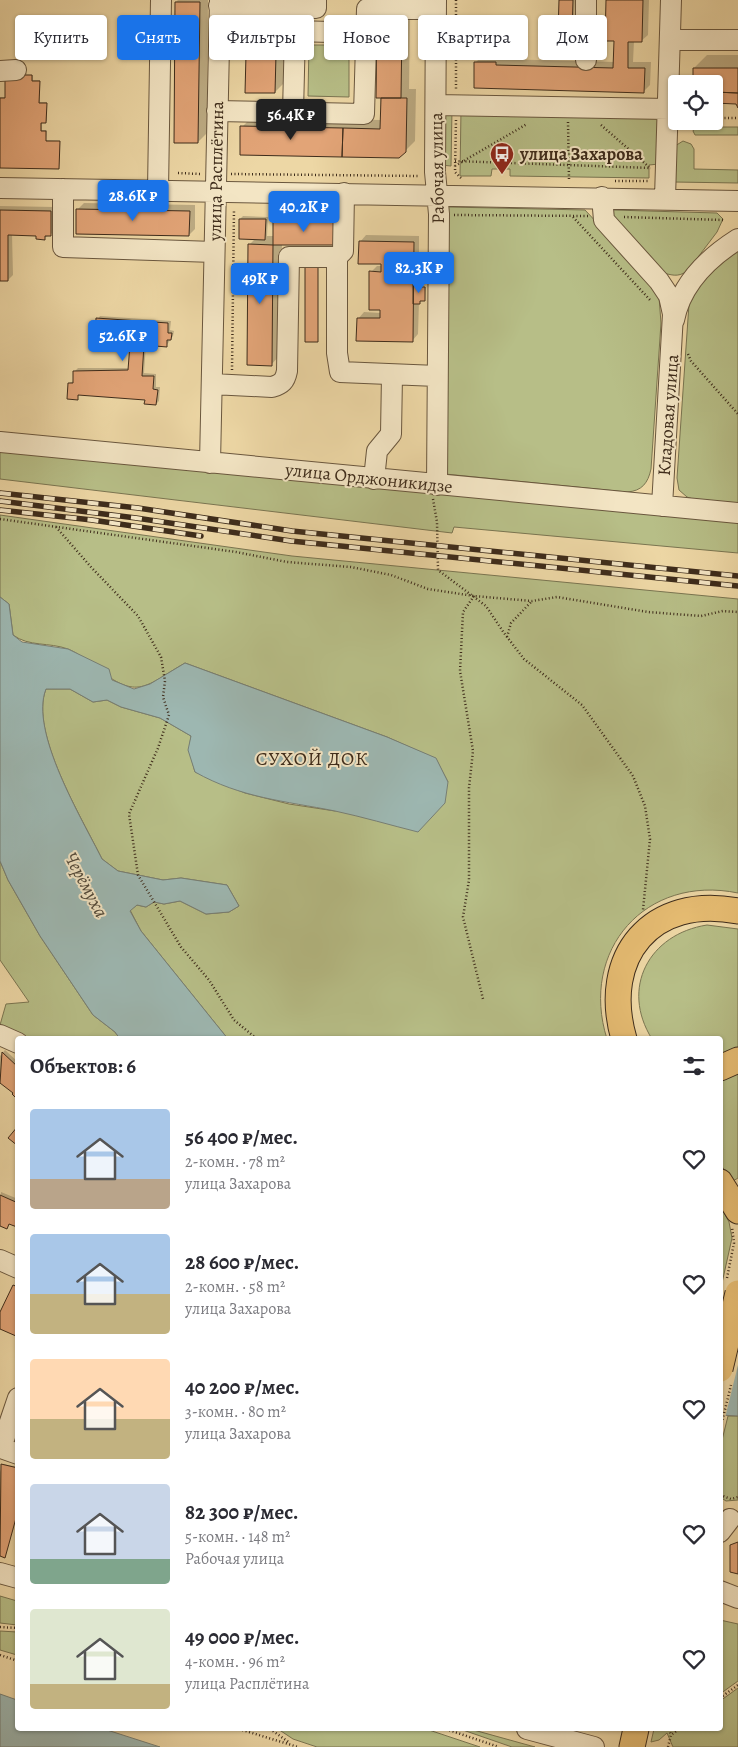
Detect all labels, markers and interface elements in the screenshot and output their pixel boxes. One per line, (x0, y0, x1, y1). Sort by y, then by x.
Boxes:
chip: Купить (15, 15, 107, 60)
chip: Снять (117, 15, 199, 60)
chip: Фильтры (209, 15, 314, 60)
chip: Новое (324, 15, 408, 60)
chip: Квартира (418, 15, 528, 60)
chip: Дом (538, 15, 607, 60)
map controls (668, 75, 723, 130)
button: locate (668, 75, 723, 130)
pin: 56.4K ₽ (245, 98, 337, 141)
street label: улица Расплётина (203, 100, 229, 242)
text: 56.4K ₽ (267, 104, 315, 126)
street label: Рабочая улица (424, 111, 450, 224)
bus stop icon: улица Захарова (489, 141, 515, 175)
place label: улица Захарова (519, 142, 643, 166)
pin: 28.6K ₽ (87, 180, 179, 222)
text: 28.6K ₽ (109, 185, 157, 207)
pin: 40.2K ₽ (258, 190, 350, 233)
text: 40.2K ₽ (279, 196, 329, 218)
pin: 82.3K ₽ (373, 252, 465, 294)
text: 82.3K ₽ (395, 257, 443, 279)
pin: 49K ₽ (225, 262, 295, 305)
text: 49K ₽ (242, 268, 278, 290)
pin: 52.6K ₽ (77, 320, 169, 362)
text: 52.6K ₽ (99, 325, 147, 347)
street label: Кладовая улица (652, 353, 684, 477)
street label: улица Орджоникидзе (283, 457, 454, 499)
district label: СУХОЙ ДОК (256, 746, 368, 772)
water label: Черёмуха (58, 848, 114, 922)
text: Объектов: 6 (30, 1052, 136, 1080)
icon: filters (680, 1052, 708, 1080)
text: 56 400 ₽/мес. (185, 1123, 298, 1151)
icon: home (70, 1129, 130, 1189)
icon: heart (680, 1145, 708, 1173)
text: 2-комн. · 78 m² (185, 1151, 285, 1173)
text: улица Захарова (185, 1173, 291, 1195)
text: 28 600 ₽/мес. (185, 1248, 299, 1276)
icon: home (70, 1254, 130, 1314)
icon: heart (680, 1270, 708, 1298)
text: 2-комн. · 58 m² (185, 1276, 285, 1298)
text: улица Захарова (185, 1298, 291, 1320)
text: 40 200 ₽/мес. (185, 1373, 300, 1401)
icon: home (70, 1379, 130, 1439)
icon: heart (680, 1395, 708, 1423)
text: 3-комн. · 80 m² (185, 1401, 286, 1423)
text: улица Захарова (185, 1423, 291, 1445)
text: 82 300 ₽/мес. (185, 1498, 299, 1526)
icon: home (70, 1504, 130, 1564)
icon: heart (680, 1520, 708, 1548)
text: 5-комн. · 148 m² (185, 1526, 290, 1548)
text: Рабочая улица (185, 1548, 284, 1570)
text: 49 000 ₽/мес. (185, 1623, 299, 1651)
icon: home (70, 1629, 130, 1689)
icon: heart (680, 1645, 708, 1673)
text: 4-комн. · 96 m² (185, 1651, 285, 1673)
text: улица Расплётина (185, 1673, 309, 1695)

